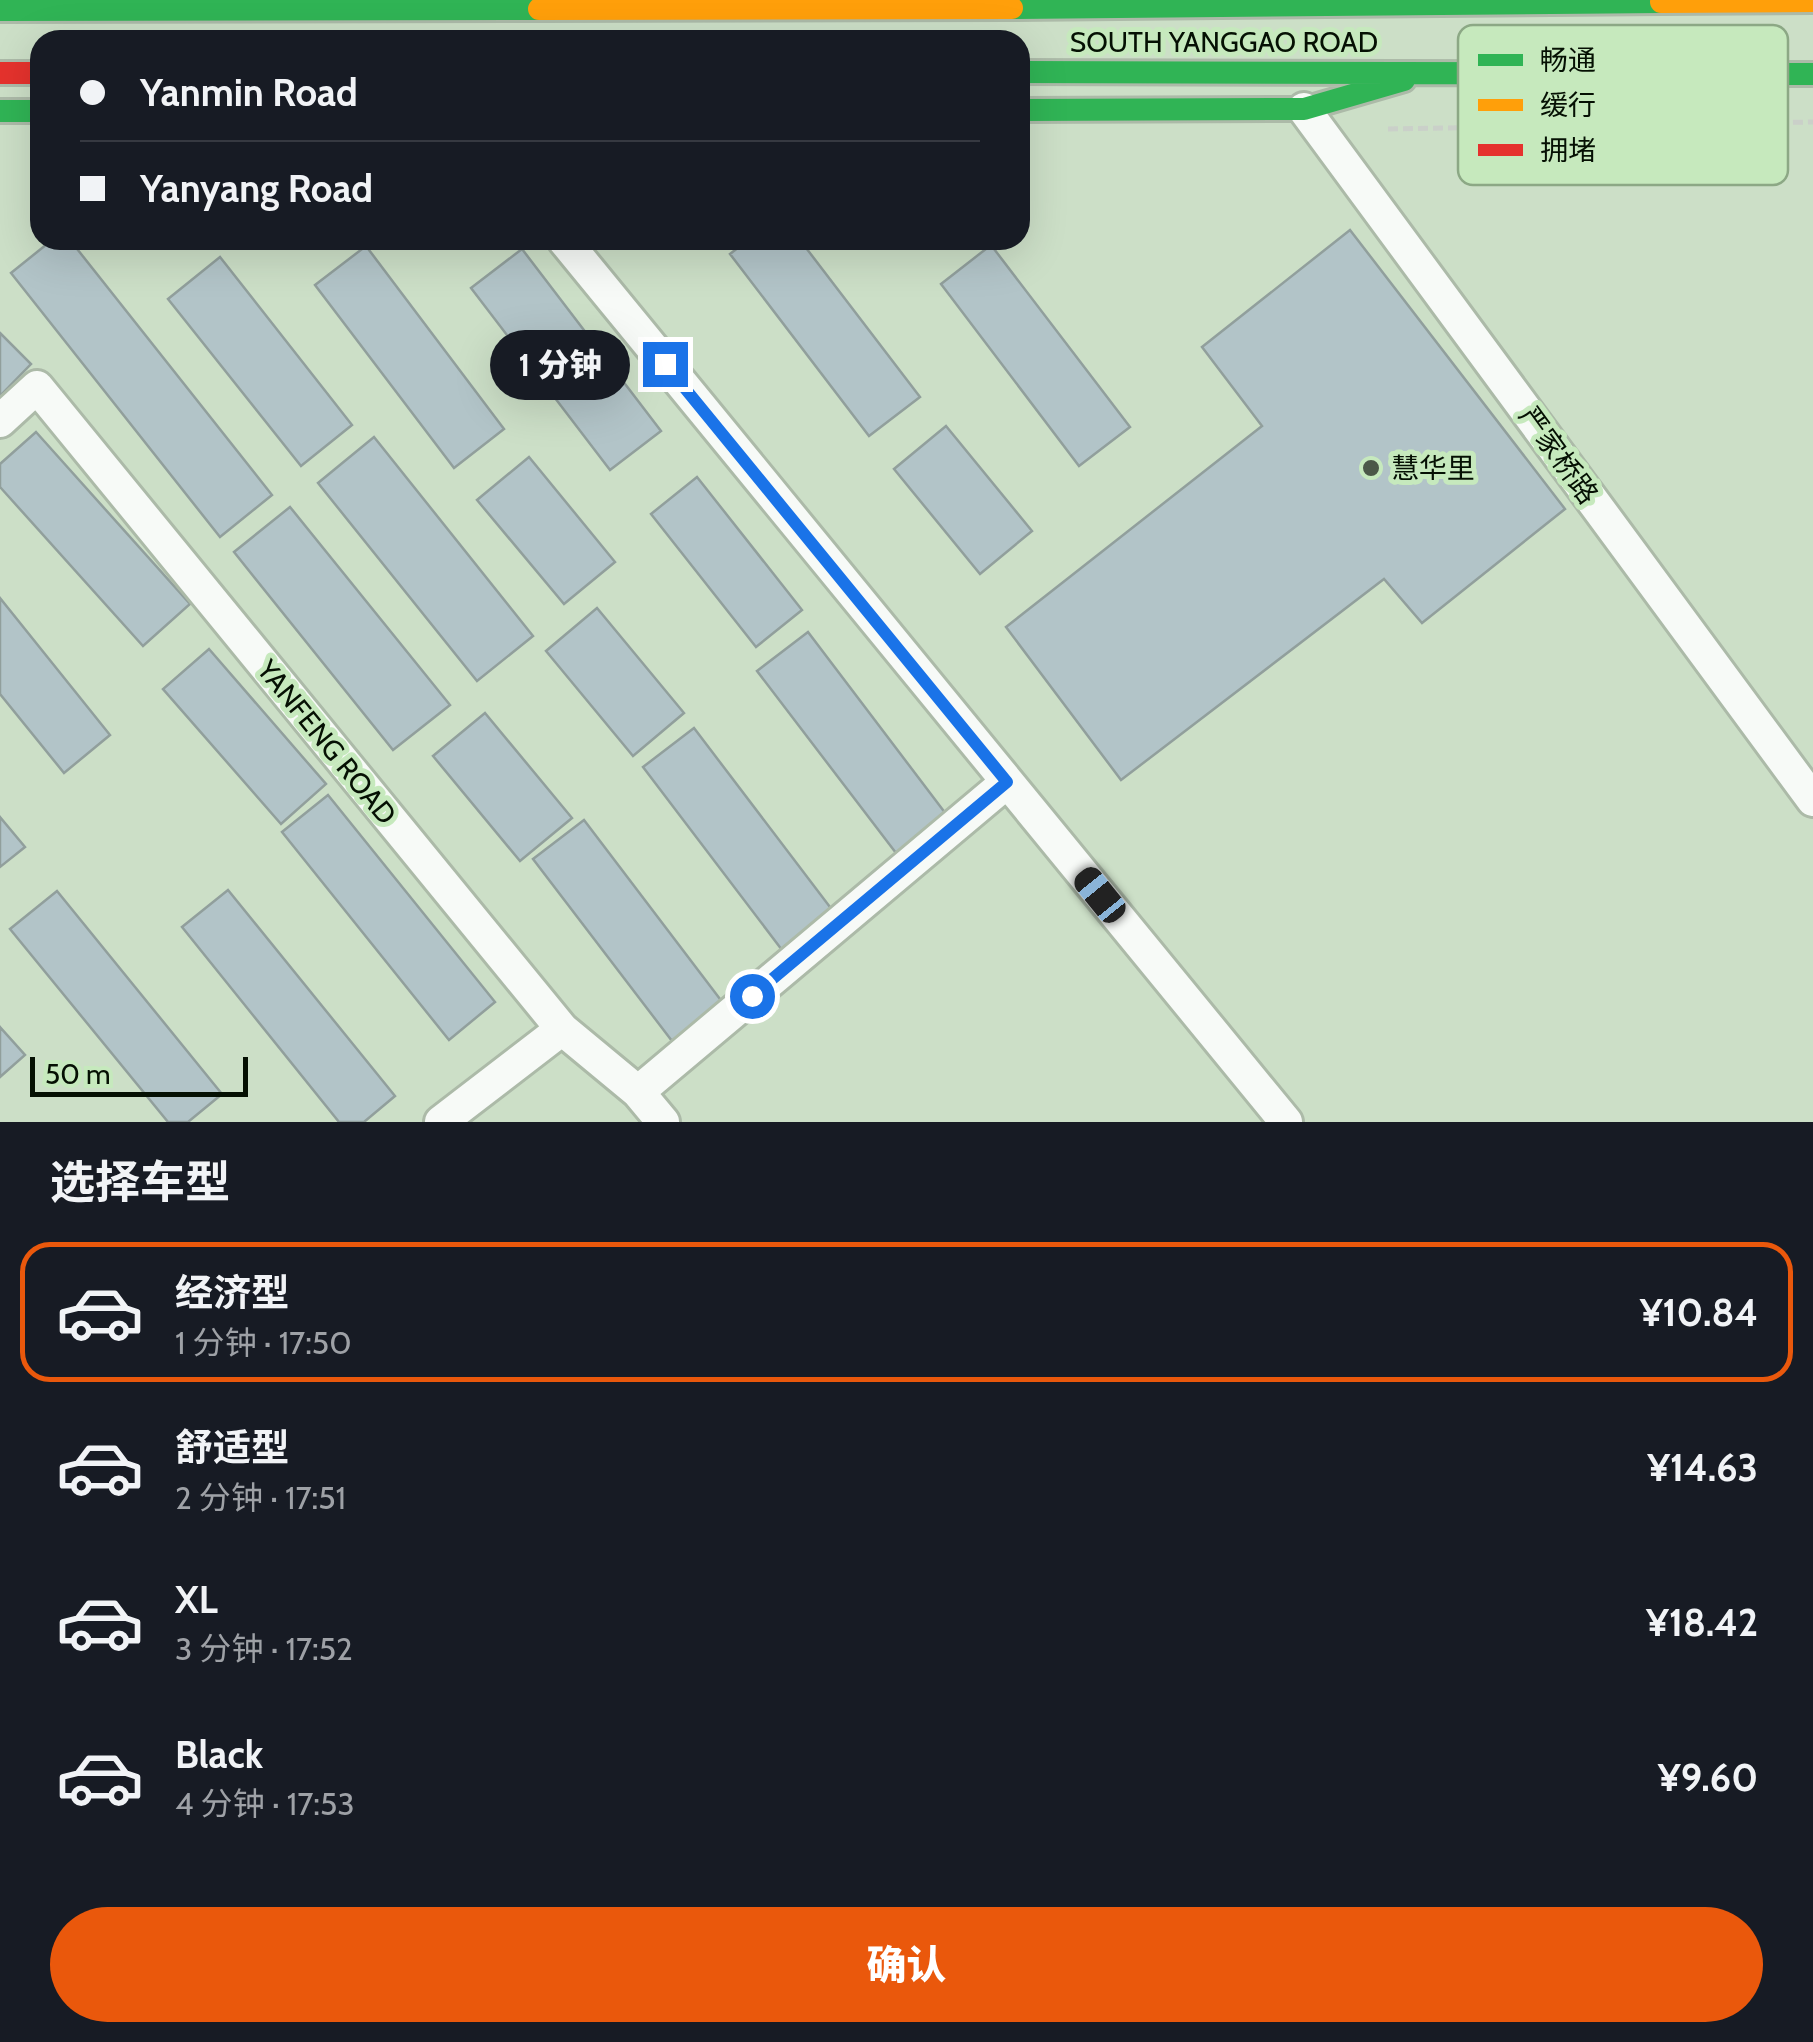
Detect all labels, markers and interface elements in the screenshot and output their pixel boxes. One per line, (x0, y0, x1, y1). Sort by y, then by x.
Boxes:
street label: SOUTH YANGGAO ROAD (1070, 25, 1378, 59)
legend (1458, 25, 1788, 185)
text: 畅通 (1540, 43, 1596, 77)
text: Yanmin Road (140, 69, 358, 116)
text: 缓行 (1540, 88, 1596, 122)
text: 拥堵 (1540, 133, 1596, 167)
text: Yanyang Road (140, 165, 373, 212)
callout: 1 分钟 (490, 329, 630, 399)
route end (643, 342, 688, 387)
text: 1 分钟 (518, 345, 602, 384)
street label: 严家桥路 (1512, 400, 1606, 510)
place label: 慧华里 (1391, 451, 1475, 485)
marker: 慧华里 (1360, 457, 1382, 479)
street label: YANFENG ROAD (250, 652, 404, 831)
car (1069, 862, 1131, 928)
route start (730, 974, 775, 1019)
scale bar (30, 1052, 248, 1096)
text: 50 m (45, 1057, 111, 1091)
text: 选择车型 (50, 1155, 230, 1209)
icon: car (55, 1267, 145, 1357)
text: 经济型 (175, 1269, 289, 1316)
text: ¥10.84 (1640, 1289, 1758, 1336)
text: 1 分钟 · 17:50 (175, 1323, 351, 1362)
icon: car (55, 1422, 145, 1512)
text: 舒适型 (175, 1424, 289, 1471)
text: ¥14.63 (1647, 1444, 1758, 1491)
text: 2 分钟 · 17:51 (175, 1478, 346, 1517)
text: XL (175, 1576, 218, 1623)
icon: car (55, 1577, 145, 1667)
text: ¥18.42 (1646, 1599, 1758, 1646)
text: 3 分钟 · 17:52 (175, 1629, 353, 1668)
text: Black (175, 1731, 263, 1778)
icon: car (55, 1732, 145, 1822)
text: ¥9.60 (1658, 1754, 1758, 1801)
text: 4 分钟 · 17:53 (175, 1784, 355, 1823)
button: 确认 (50, 1907, 1763, 2022)

